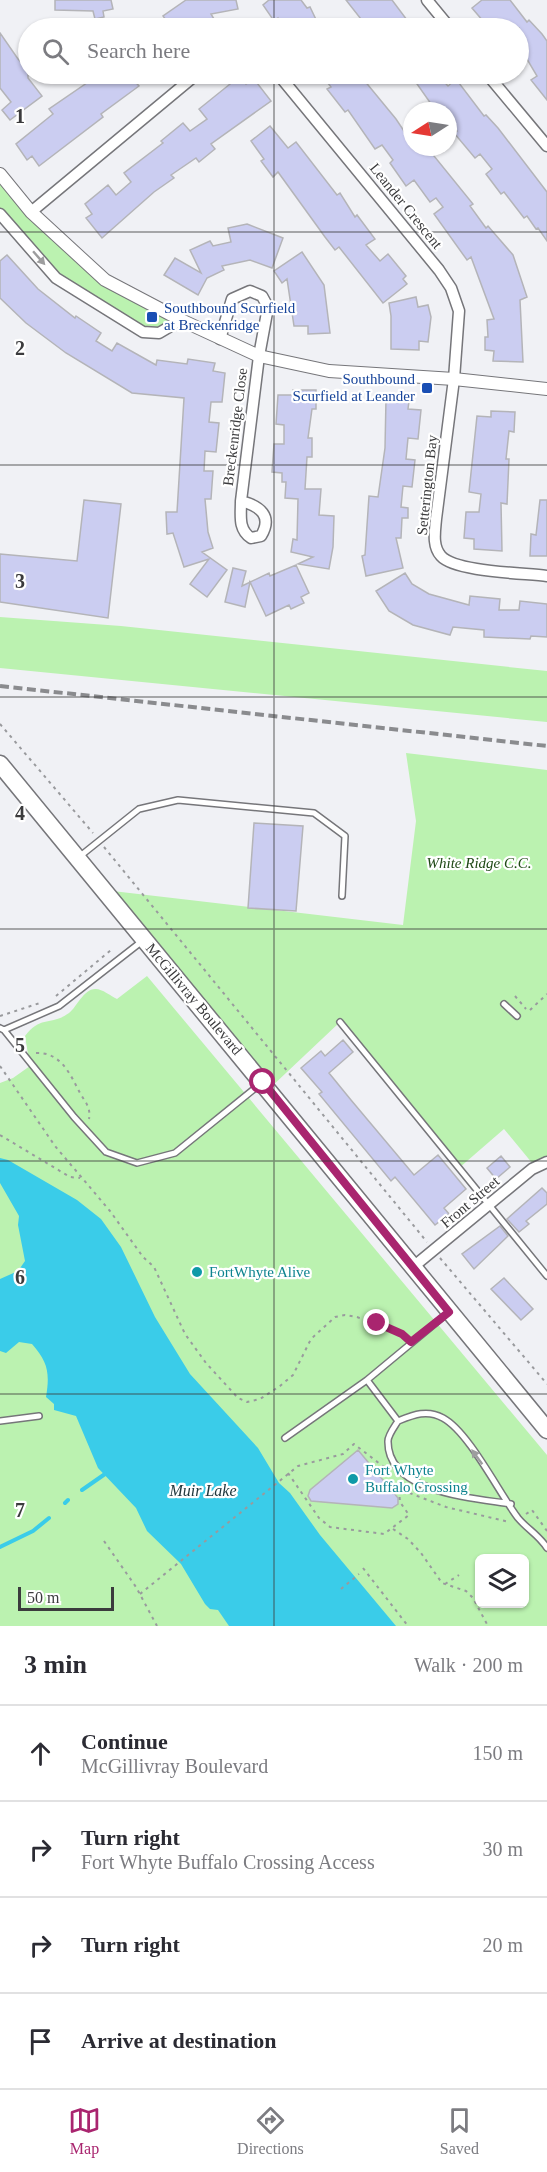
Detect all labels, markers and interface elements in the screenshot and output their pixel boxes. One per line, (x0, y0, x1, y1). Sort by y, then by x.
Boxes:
search box (18, 18, 529, 84)
icon: search (39, 35, 72, 68)
text: Search here (87, 38, 190, 63)
north arrow (403, 102, 457, 156)
text: 1 (15, 105, 25, 127)
street label: Leander Crescent (367, 160, 446, 253)
one-way arrow (32, 250, 45, 266)
place label: Southbound Scurfield at Breckenridge (164, 300, 296, 333)
marker: Southbound Scurfield at Breckenridge (145, 310, 159, 324)
text: 2 (15, 337, 25, 359)
street label: Breckenridge Close (220, 367, 250, 487)
place label: Southbound Scurfield at Leander (293, 371, 415, 404)
marker: Southbound Scurfield at Leander (420, 381, 434, 395)
street label: Setterington Bay (414, 433, 440, 536)
text: 3 (15, 570, 25, 592)
text: 4 (15, 802, 25, 824)
park label: White Ridge C.C. (427, 855, 532, 871)
street label: McGillivray Boulevard (143, 940, 246, 1058)
text: 5 (15, 1034, 25, 1056)
route start (249, 1068, 275, 1094)
street label: Front Street (438, 1172, 503, 1231)
place label: FortWhyte Alive (209, 1264, 311, 1280)
marker: FortWhyte Alive (190, 1265, 204, 1279)
text: 6 (15, 1266, 25, 1288)
route end (363, 1309, 389, 1335)
one-way arrow (471, 1449, 483, 1464)
place label: Fort Whyte Buffalo Crossing (365, 1462, 468, 1495)
marker: Fort Whyte Buffalo Crossing (346, 1472, 360, 1486)
water label: Muir Lake (168, 1482, 237, 1499)
text: 7 (15, 1499, 25, 1521)
map controls (475, 1554, 529, 1608)
button: layers (475, 1554, 529, 1608)
scale bar (18, 1584, 114, 1612)
text: 50 m (27, 1589, 59, 1606)
text: 3 min (24, 1650, 87, 1679)
text: Walk · 200 m (414, 1654, 523, 1676)
text: Continue (81, 1729, 168, 1754)
icon: ahead (24, 1737, 57, 1770)
text: 150 m (472, 1742, 523, 1764)
text: McGillivray Boulevard (81, 1755, 268, 1777)
text: Turn right (81, 1825, 180, 1850)
icon: right (24, 1833, 57, 1866)
text: 30 m (482, 1838, 523, 1860)
text: Fort Whyte Buffalo Crossing Access (81, 1851, 375, 1873)
icon: right (24, 1929, 57, 1962)
text: Turn right (81, 1932, 180, 1957)
text: 20 m (482, 1934, 523, 1956)
icon: arrive (24, 2025, 57, 2058)
text: Arrive at destination (81, 2028, 277, 2053)
tab: Map (68, 2104, 101, 2158)
tab: Directions (237, 2104, 304, 2158)
tab: Saved (440, 2104, 479, 2158)

